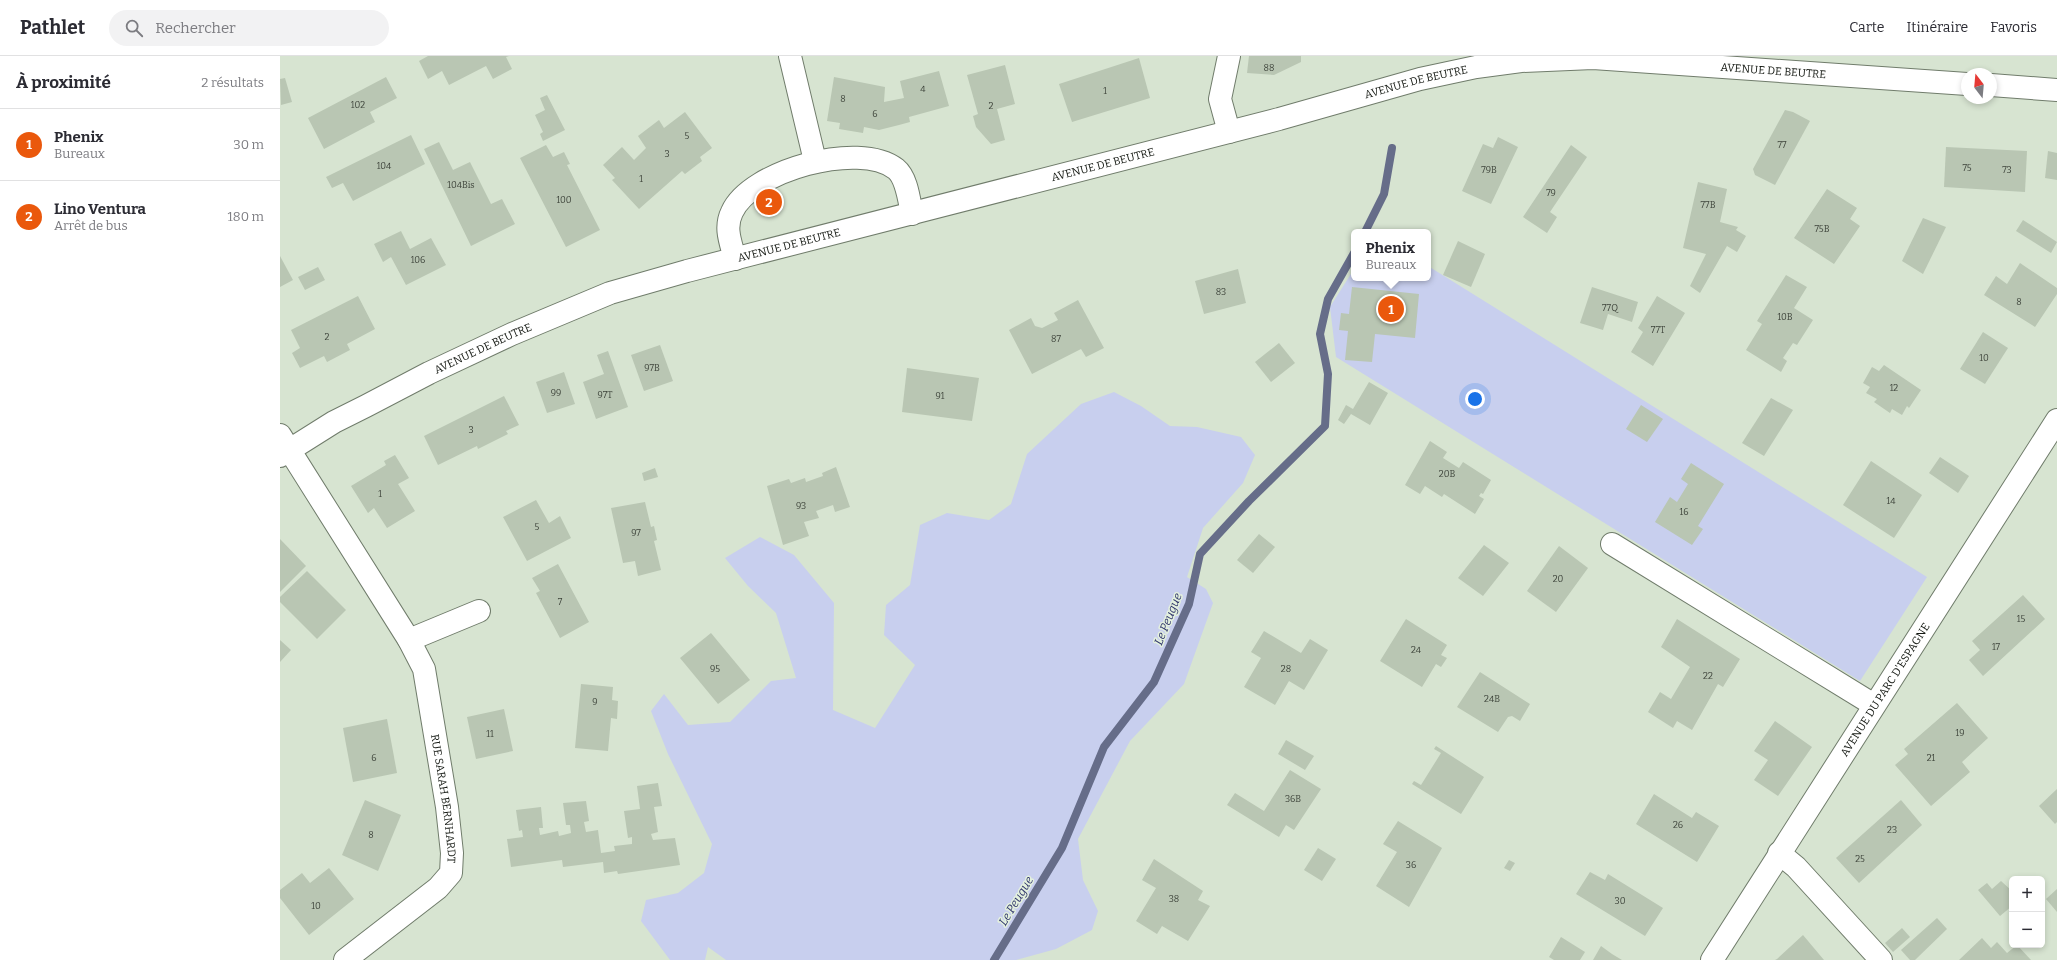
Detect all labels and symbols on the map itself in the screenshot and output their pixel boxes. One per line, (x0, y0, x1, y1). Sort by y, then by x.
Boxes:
street label: AVENUE DE BEUTRE (1720, 61, 1827, 81)
house number: 88 (1264, 63, 1274, 73)
street label: AVENUE DE BEUTRE (1363, 63, 1469, 101)
north arrow (1961, 68, 1997, 104)
house number: 4 (920, 84, 926, 94)
house number: 1 (1103, 86, 1107, 96)
house number: 8 (840, 94, 846, 104)
house number: 102 (351, 100, 365, 110)
house number: 2 (989, 101, 994, 111)
house number: 6 (872, 109, 878, 119)
house number: 5 (685, 131, 690, 141)
house number: 77 (1777, 140, 1787, 150)
street label: AVENUE DE BEUTRE (1050, 145, 1156, 184)
house number: 3 (664, 149, 670, 159)
house number: 104 (377, 161, 392, 171)
house number: 75 (1962, 163, 1972, 173)
house number: 79B (1481, 165, 1497, 175)
house number: 73 (2002, 165, 2012, 175)
house number: 1 (639, 174, 643, 184)
house number: 104Bis (447, 180, 475, 190)
pin: 2 (756, 187, 782, 217)
house number: 79 (1546, 188, 1556, 198)
house number: 100 (556, 195, 572, 205)
house number: 77B (1701, 200, 1716, 210)
house number: 75B (1815, 224, 1830, 234)
street label: AVENUE DE BEUTRE (736, 226, 842, 265)
house number: 106 (411, 255, 425, 265)
house number: 83 (1216, 287, 1226, 297)
pin: 1 (1378, 294, 1404, 324)
house number: 8 (2016, 297, 2022, 307)
house number: 77Q (1602, 303, 1619, 313)
house number: 10B (1777, 312, 1793, 322)
street label: AVENUE DE BEUTRE (432, 320, 534, 377)
house number: 77T (1651, 325, 1666, 335)
house number: 2 (325, 332, 330, 342)
house number: 87 (1051, 334, 1061, 344)
house number: 10 (1979, 353, 1989, 363)
house number: 97B (644, 363, 660, 373)
house number: 12 (1890, 383, 1898, 393)
house number: 99 (551, 388, 561, 398)
your location (1465, 389, 1485, 409)
house number: 97T (598, 390, 613, 400)
house number: 91 (936, 391, 945, 401)
house number: 3 (468, 425, 474, 435)
house number: 20B (1439, 469, 1455, 479)
house number: 1 (378, 489, 382, 499)
house number: 14 (1887, 496, 1896, 506)
house number: 93 (796, 501, 806, 511)
house number: 16 (1680, 507, 1688, 517)
house number: 5 (535, 522, 540, 532)
house number: 97 (631, 528, 641, 538)
house number: 20 (1553, 574, 1564, 584)
water label: Le Peugue (1151, 591, 1185, 647)
house number: 7 (558, 597, 563, 607)
house number: 15 (2017, 614, 2025, 624)
street label: AVENUE DU PARC D'ESPAGNE (1838, 621, 1933, 759)
house number: 17 (1992, 642, 2001, 652)
house number: 24 (1411, 645, 1422, 655)
house number: 95 (710, 664, 720, 674)
house number: 28 (1281, 664, 1291, 674)
house number: 22 (1703, 671, 1713, 681)
house number: 24B (1484, 694, 1500, 704)
house number: 9 (592, 697, 598, 707)
house number: 19 (1956, 728, 1964, 738)
house number: 11 (486, 729, 494, 739)
street label: RUE SARAH BERNHARDT (428, 733, 458, 864)
house number: 6 (371, 753, 377, 763)
house number: 21 (1927, 753, 1936, 763)
house number: 36B (1285, 794, 1301, 804)
house number: 26 (1673, 820, 1683, 830)
house number: 23 (1887, 825, 1897, 835)
house number: 8 (368, 830, 374, 840)
house number: 25 (1855, 854, 1865, 864)
house number: 36 (1406, 860, 1416, 870)
water label: Le Peugue (996, 874, 1036, 928)
house number: 38 (1169, 894, 1179, 904)
house number: 30 (1615, 896, 1626, 906)
house number: 10 (311, 901, 321, 911)

